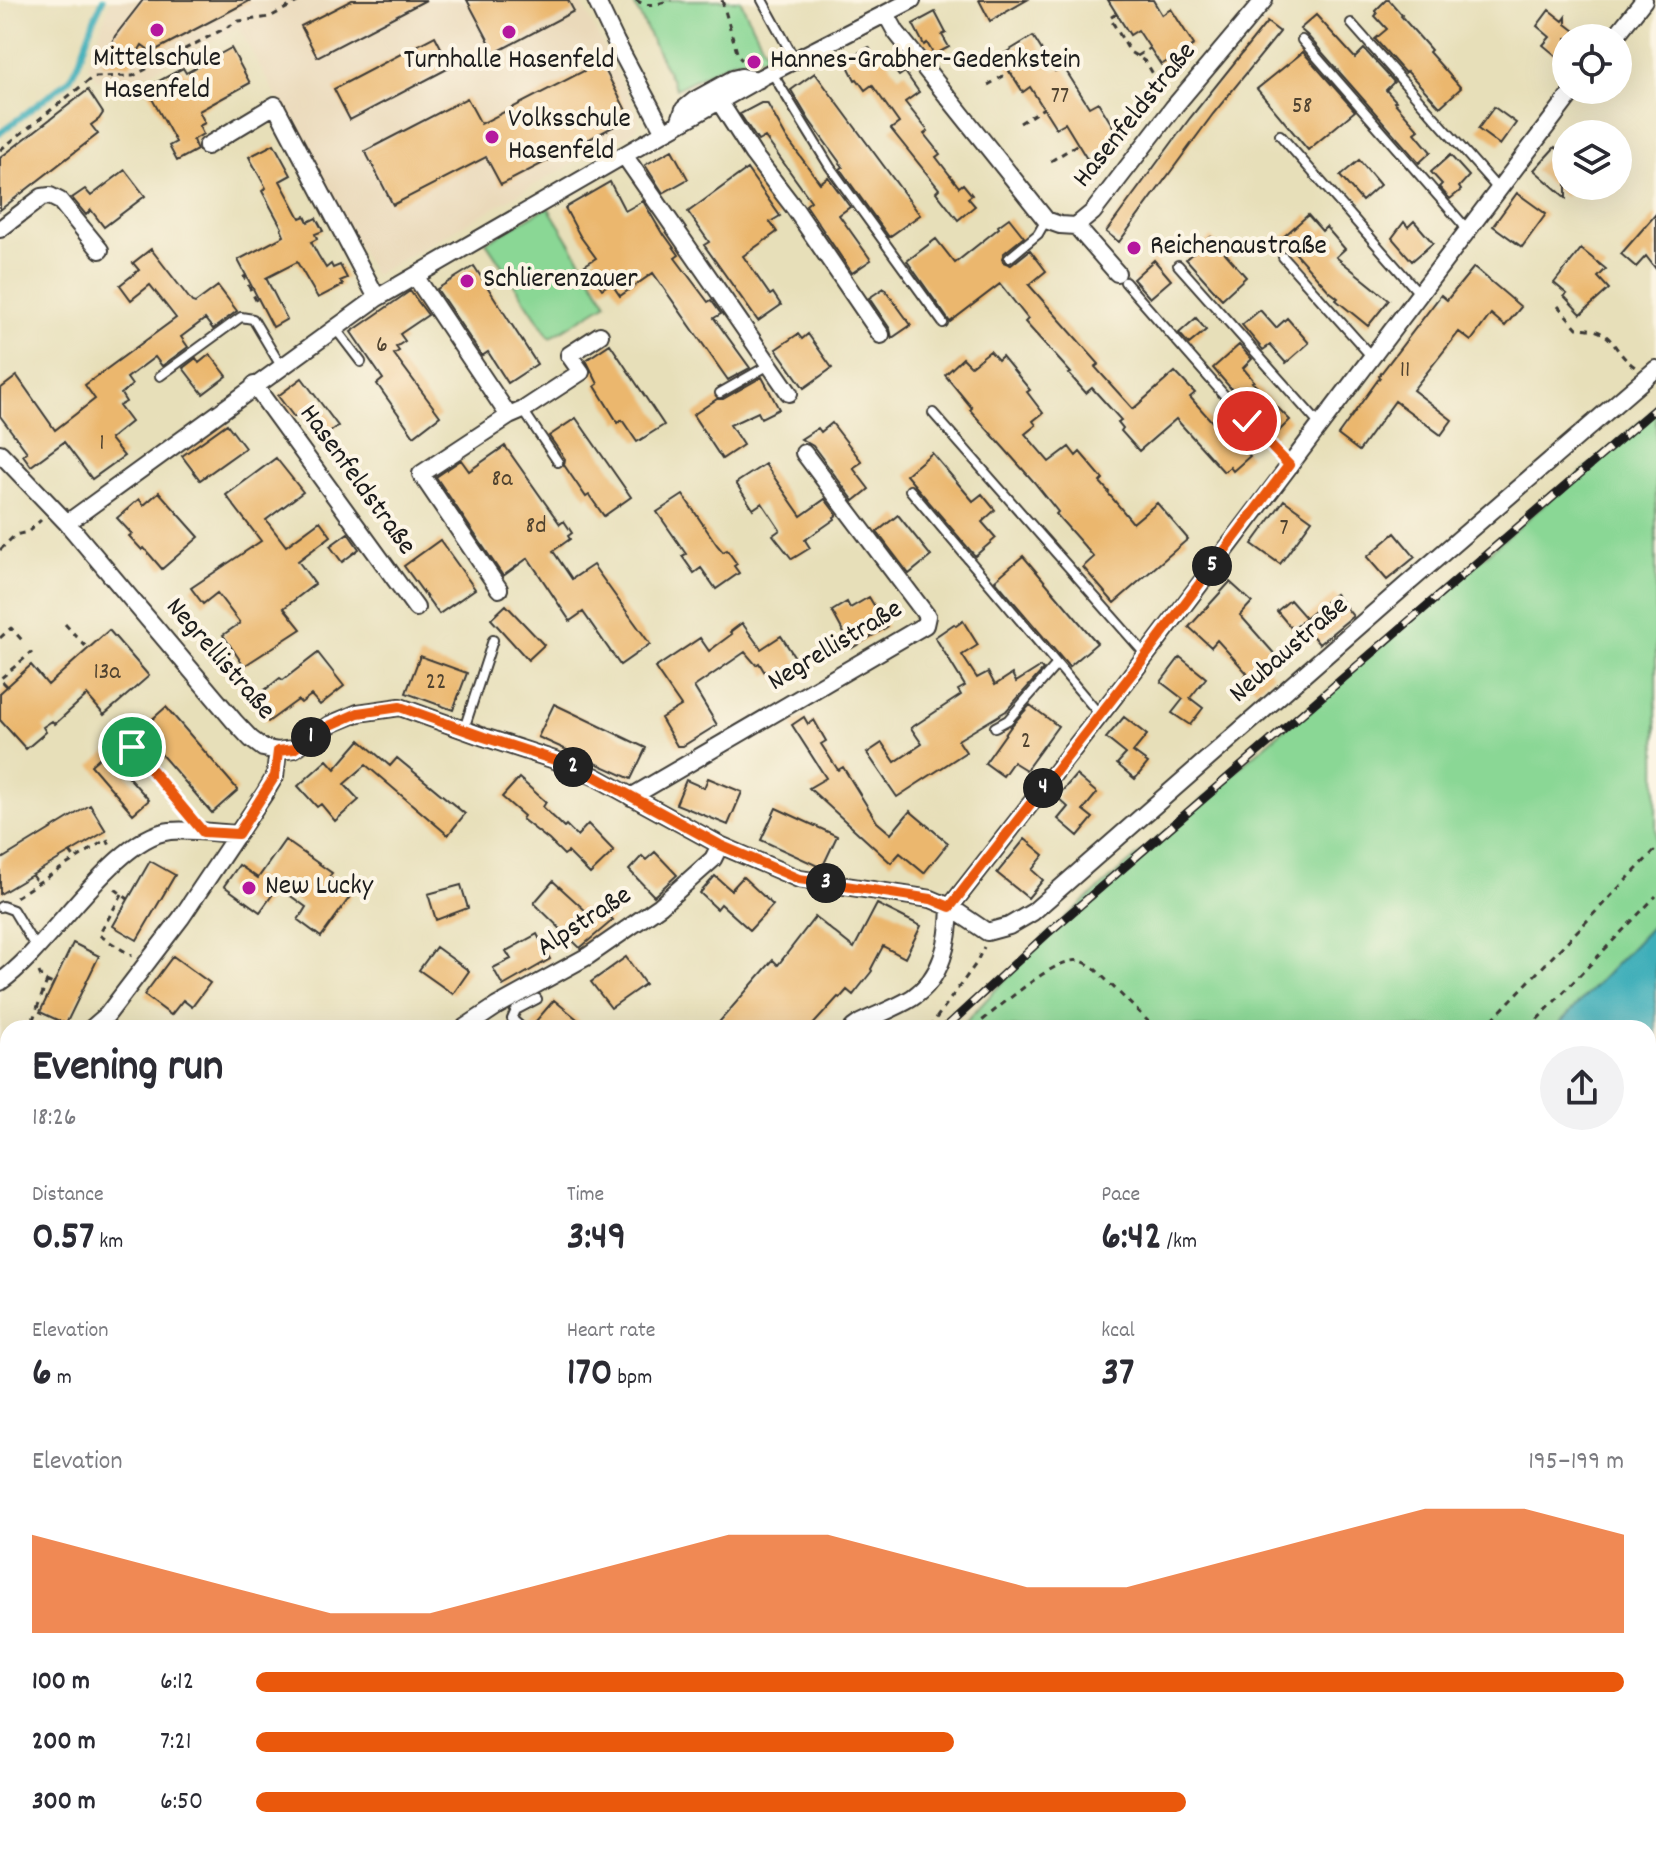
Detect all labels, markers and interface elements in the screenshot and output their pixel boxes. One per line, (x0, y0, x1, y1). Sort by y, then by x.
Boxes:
marker: Mittelschule Hasenfeld (148, 21, 166, 39)
marker: Turnhalle Hasenfeld (500, 23, 518, 41)
map controls (1552, 24, 1632, 200)
button: locate (1552, 24, 1632, 104)
street label: Hasenfeldstraße (1065, 34, 1207, 198)
place label: Mittelschule Hasenfeld (93, 40, 221, 112)
place label: Turnhalle Hasenfeld (403, 42, 615, 82)
place label: Hannes-Grabher-Gedenkstein (770, 42, 1081, 82)
marker: Hannes-Grabher-Gedenkstein (745, 53, 763, 71)
house number: 77 (1051, 80, 1069, 114)
house number: 58 (1292, 90, 1312, 124)
place label: Volksschule Hasenfeld (508, 101, 631, 173)
button: layers (1552, 120, 1632, 200)
marker: Volksschule Hasenfeld (483, 128, 501, 146)
place label: Reichenaustraße (1150, 228, 1327, 268)
marker: Reichenaustraße (1125, 239, 1143, 257)
place label: Schlierenzauer (483, 261, 638, 301)
marker: Schlierenzauer (458, 272, 476, 290)
house number: 6 (376, 329, 388, 363)
house number: 11 (1400, 354, 1410, 388)
pin (1213, 387, 1281, 455)
street label: Hasenfeldstraße (288, 397, 424, 565)
icon: check (1225, 399, 1269, 443)
house number: 1 (99, 427, 105, 461)
house number: 8a (492, 463, 513, 497)
house number: 8d (526, 510, 546, 544)
house number: 7 (1279, 512, 1289, 546)
pin: 5 (1192, 546, 1232, 586)
text: 5 (1207, 550, 1217, 581)
street label: Neubaustraße (1221, 588, 1359, 714)
street label: Negrellistraße (154, 590, 284, 730)
street label: Negrellistraße (761, 591, 911, 703)
house number: 13a (93, 656, 121, 690)
house number: 22 (426, 666, 446, 700)
pin (98, 713, 166, 781)
pin: 1 (291, 717, 331, 757)
text: 1 (309, 721, 313, 752)
icon: arrive (110, 725, 154, 769)
house number: 2 (1021, 725, 1031, 759)
pin: 2 (553, 747, 593, 787)
text: 2 (568, 751, 578, 782)
pin: 4 (1023, 768, 1063, 808)
text: 4 (1038, 772, 1048, 803)
pin: 3 (806, 863, 846, 903)
text: 3 (821, 867, 831, 898)
place label: New Lucky (265, 868, 374, 908)
street label: Alpstraße (530, 877, 640, 969)
marker: New Lucky (240, 879, 258, 897)
text: Evening run (32, 1038, 223, 1101)
button: share (1540, 1046, 1624, 1130)
text: 18:26 (32, 1100, 77, 1137)
text: Distance (32, 1180, 104, 1211)
text: Time (567, 1180, 604, 1211)
text: Pace (1101, 1180, 1140, 1211)
text: 0.57 (32, 1211, 94, 1268)
text: 3:49 (567, 1211, 626, 1268)
text: 6:42 (1101, 1211, 1162, 1268)
text: km (94, 1227, 123, 1258)
text: /km (1162, 1227, 1197, 1258)
text: Elevation (32, 1316, 109, 1347)
text: Heart rate (567, 1316, 656, 1347)
text: kcal (1101, 1316, 1135, 1347)
text: 6 (32, 1347, 52, 1404)
text: 170 (567, 1347, 613, 1404)
text: 37 (1101, 1347, 1134, 1404)
text: m (52, 1363, 72, 1394)
text: bpm (613, 1363, 652, 1394)
text: Elevation (32, 1444, 122, 1481)
text: 195–199 m (1528, 1444, 1624, 1481)
text: 100 m (32, 1664, 90, 1701)
text: 6:12 (160, 1664, 194, 1701)
text: 200 m (32, 1724, 96, 1761)
text: 7:21 (160, 1724, 191, 1761)
text: 300 m (32, 1784, 96, 1821)
text: 6:50 (160, 1784, 203, 1821)

